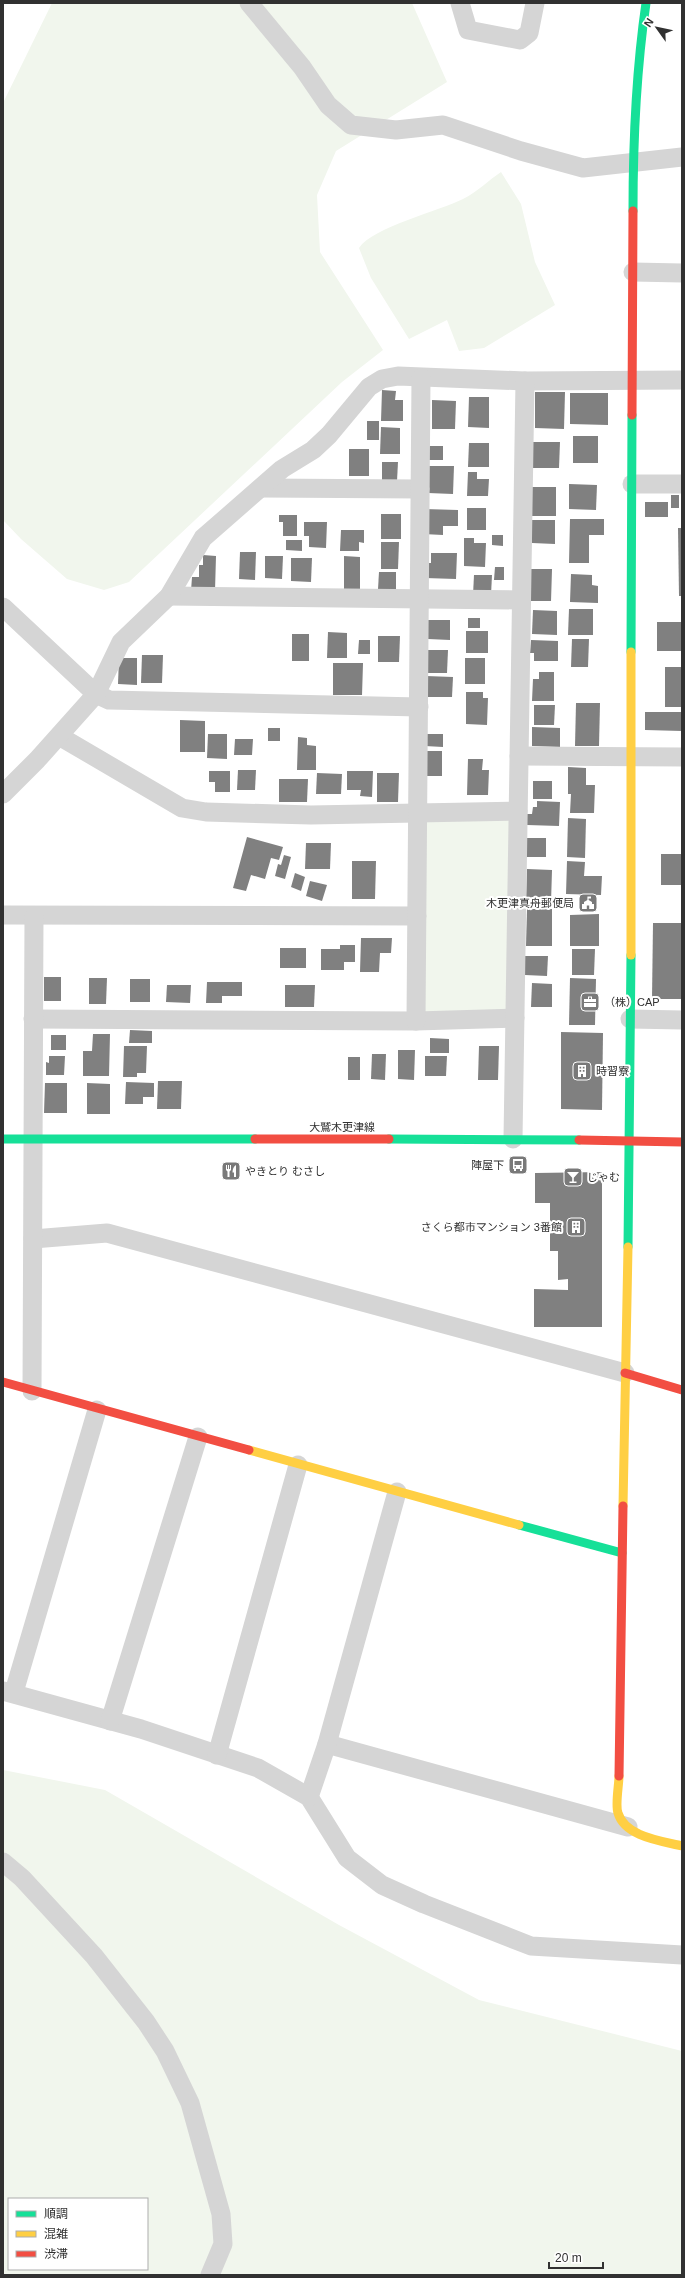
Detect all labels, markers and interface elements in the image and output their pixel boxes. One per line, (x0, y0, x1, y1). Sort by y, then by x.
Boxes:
north arrow (637, 8, 677, 48)
text: N (641, 16, 656, 29)
public building icon: 木更津真舟郵便局 (577, 892, 599, 914)
place label: 木更津真舟郵便局 (486, 897, 574, 909)
office icon: （株）CAP (579, 991, 601, 1013)
place label: （株）CAP (604, 996, 660, 1008)
building icon: 時習寮 (571, 1060, 593, 1082)
place label: 時習寮 (596, 1065, 629, 1077)
street label: 大鷲木更津線 (309, 1121, 375, 1133)
bus stop icon: 陣屋下 (507, 1154, 529, 1176)
place label: 陣屋下 (471, 1159, 504, 1171)
restaurant icon: やきとり むさし (220, 1160, 242, 1182)
place label: やきとり むさし (245, 1165, 325, 1177)
bar icon: じゃむ (562, 1166, 584, 1188)
place label: じゃむ (587, 1171, 620, 1183)
building icon: さくら都市マンション 3番館 (565, 1216, 587, 1238)
place label: さくら都市マンション 3番館 (421, 1221, 562, 1233)
legend (8, 2198, 148, 2270)
text: 順調 (44, 2207, 68, 2221)
text: 混雑 (44, 2227, 68, 2241)
scale bar (549, 2244, 603, 2270)
text: 渋滞 (44, 2247, 68, 2261)
text: 20 m (555, 2251, 582, 2265)

